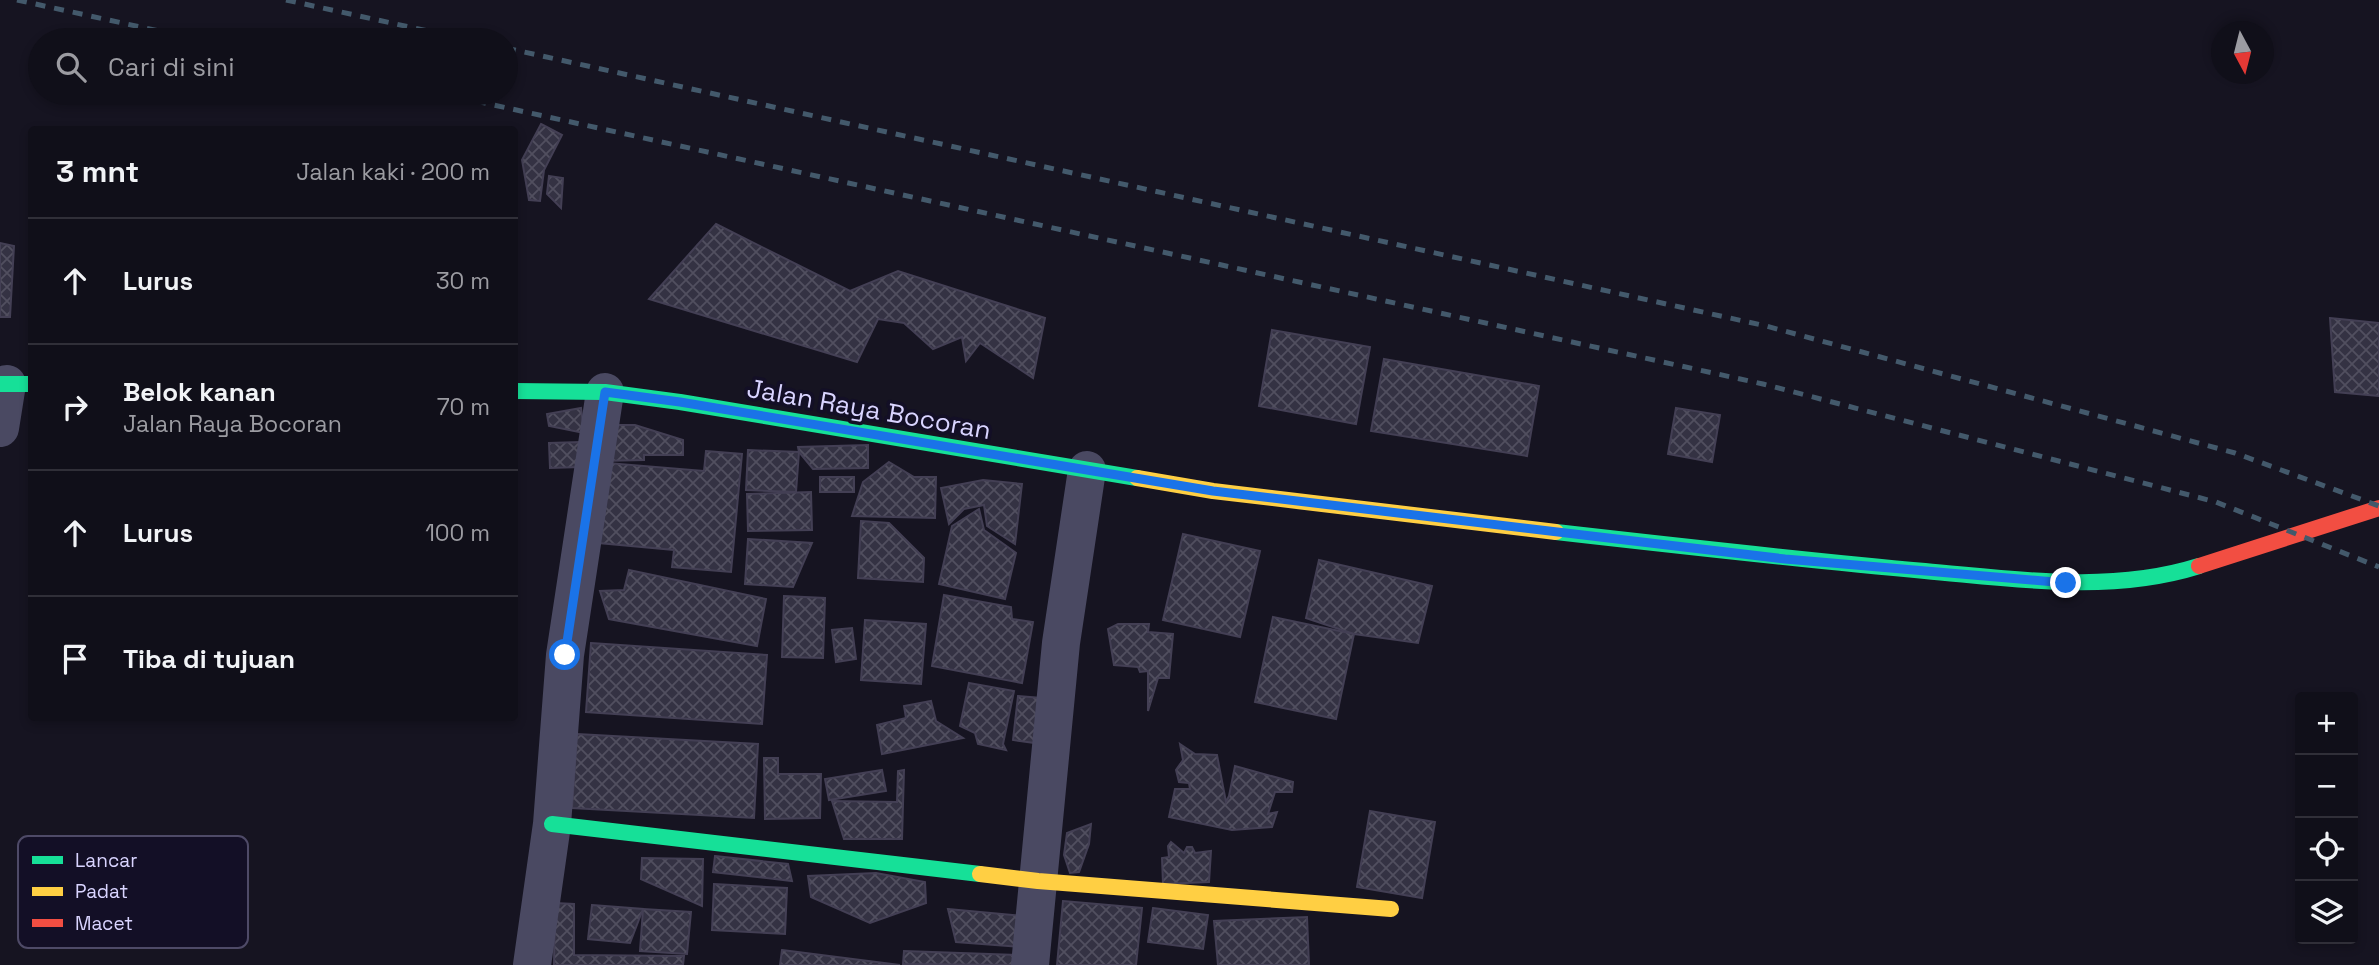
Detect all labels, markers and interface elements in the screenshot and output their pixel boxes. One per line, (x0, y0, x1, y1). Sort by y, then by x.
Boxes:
north arrow (2211, 21, 2274, 84)
search box (28, 28, 518, 105)
icon: search (52, 48, 90, 86)
text: Cari di sini (108, 50, 235, 84)
text: 3 mnt (56, 152, 139, 191)
text: Jalan kaki · 200 m (296, 157, 490, 187)
icon: ahead (56, 262, 94, 300)
text: Lurus (123, 264, 193, 298)
text: 30 m (436, 266, 490, 296)
street label: Jalan Raya Bocoran (744, 371, 994, 447)
text: Belok kanan (123, 375, 276, 409)
icon: right (56, 388, 94, 426)
text: 70 m (437, 392, 490, 422)
text: Jalan Raya Bocoran (123, 409, 342, 439)
icon: ahead (56, 514, 94, 552)
text: Lurus (123, 516, 193, 550)
text: 100 m (425, 518, 490, 548)
route end (2050, 567, 2081, 598)
route start (549, 639, 580, 670)
icon: arrive (56, 640, 94, 678)
text: Tiba di tujuan (123, 642, 295, 676)
map controls (2295, 692, 2358, 944)
button: + (2295, 692, 2358, 755)
button: − (2295, 755, 2358, 818)
button: locate (2295, 818, 2358, 881)
legend (18, 836, 248, 948)
text: Lancar (75, 848, 137, 873)
text: Padat (75, 879, 128, 904)
button: layers (2295, 881, 2358, 944)
text: Macet (75, 911, 133, 936)

